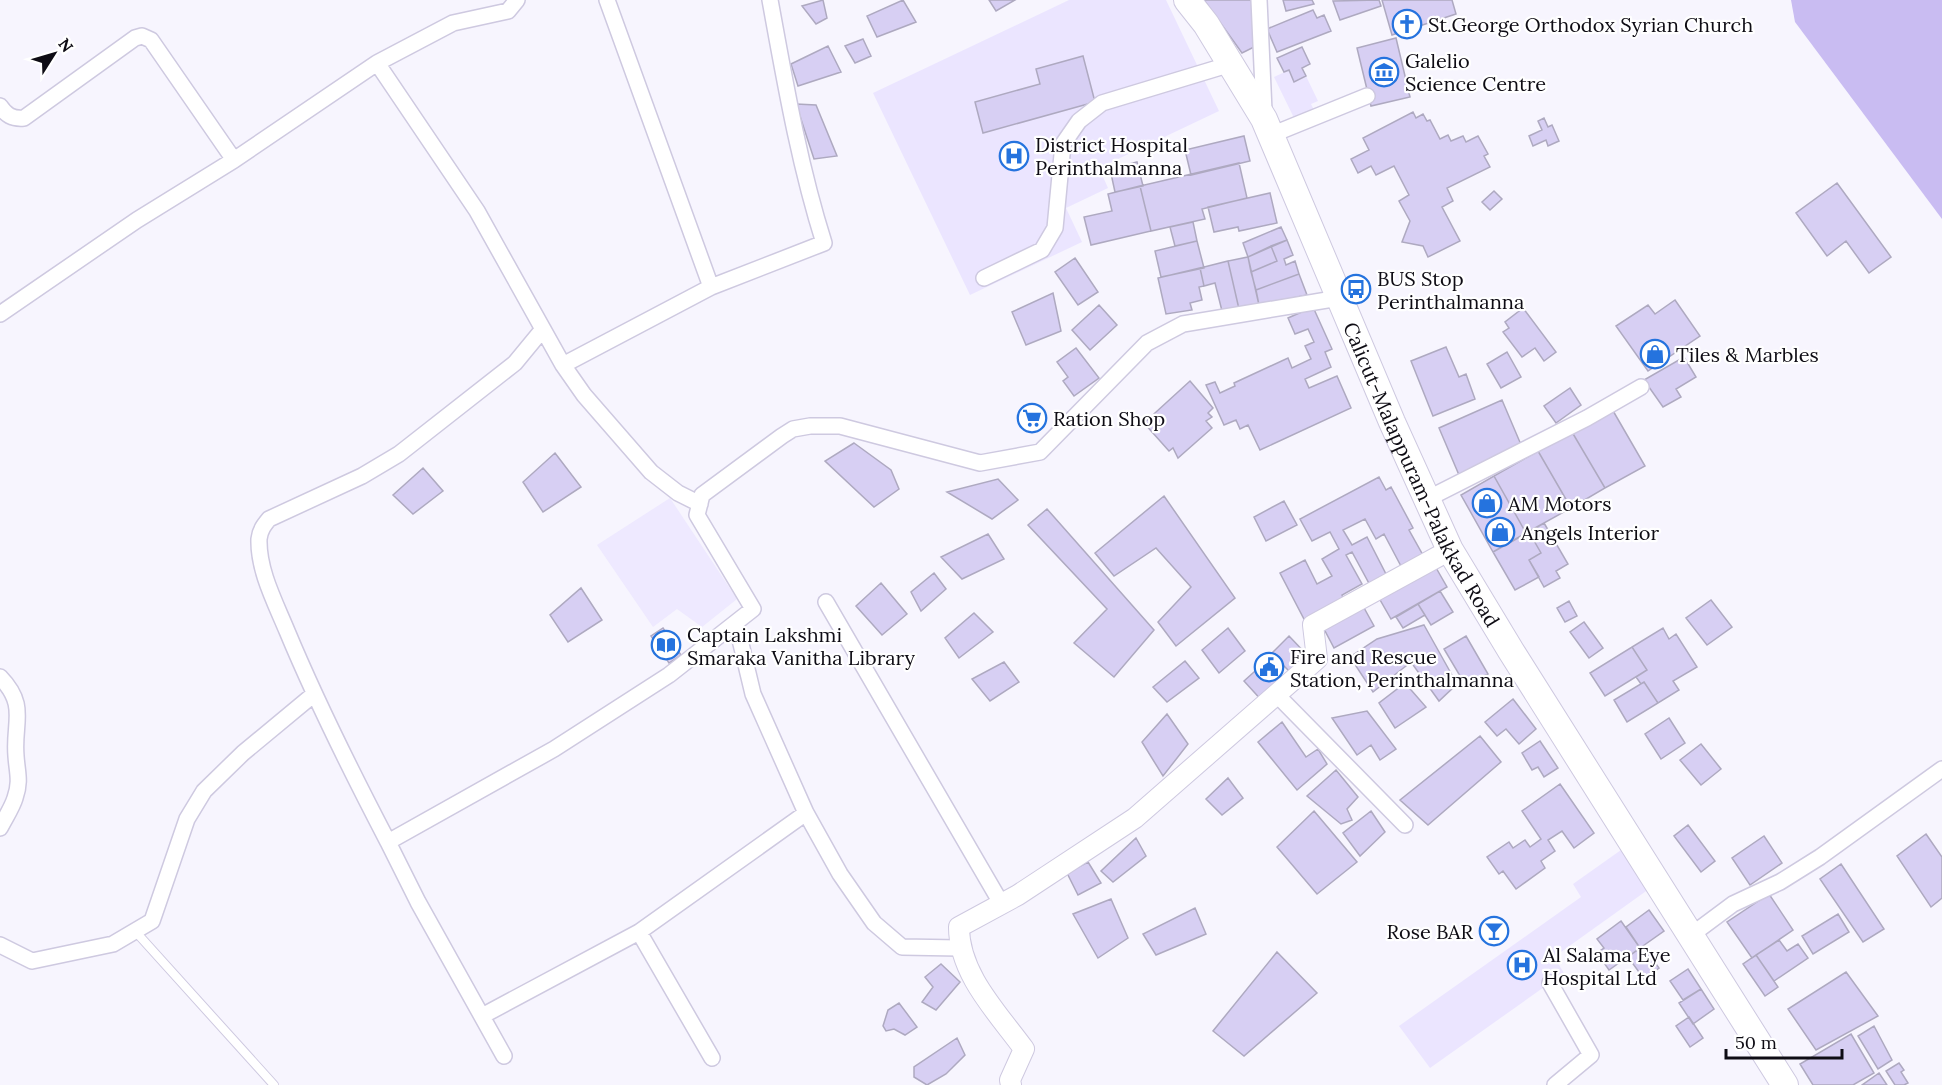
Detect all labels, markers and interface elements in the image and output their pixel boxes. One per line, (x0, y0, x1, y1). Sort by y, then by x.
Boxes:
church icon: St.George Orthodox Syrian Church (1391, 8, 1423, 40)
place label: St.George Orthodox Syrian Church (1428, 12, 1753, 37)
north arrow (24, 24, 84, 84)
text: N (54, 34, 78, 56)
place label: Galelio Science Centre (1405, 48, 1546, 96)
museum icon: Galelio Science Centre (1368, 56, 1400, 88)
place label: District Hospital Perinthalmanna (1035, 132, 1188, 180)
hospital icon: District Hospital Perinthalmanna (998, 140, 1030, 172)
place label: BUS Stop Perinthalmanna (1377, 266, 1524, 314)
bus stop icon: BUS Stop Perinthalmanna (1340, 273, 1372, 305)
street label: Calicut-Malappuram-Palakkad Road (1339, 318, 1506, 631)
shop icon: Tiles & Marbles (1639, 338, 1671, 370)
place label: Tiles & Marbles (1676, 342, 1819, 367)
supermarket icon: Ration Shop (1016, 402, 1048, 434)
place label: Ration Shop (1053, 406, 1165, 431)
shop icon: AM Motors (1471, 487, 1503, 519)
place label: AM Motors (1507, 491, 1611, 516)
shop icon: Angels Interior (1484, 516, 1516, 548)
place label: Angels Interior (1520, 520, 1659, 545)
place label: Captain Lakshmi Smaraka Vanitha Library (687, 622, 916, 670)
library icon: Captain Lakshmi Smaraka Vanitha Library (650, 629, 682, 661)
place label: Fire and Rescue Station, Perinthalmanna (1290, 644, 1514, 692)
public building icon: Fire and Rescue Station, Perinthalmanna (1253, 651, 1285, 683)
bar icon: Rose BAR (1478, 915, 1510, 947)
place label: Rose BAR (1387, 919, 1473, 944)
place label: Al Salama Eye Hospital Ltd (1542, 942, 1671, 990)
hospital icon: Al Salama Eye Hospital Ltd (1506, 949, 1538, 981)
scale bar (1726, 1022, 1842, 1060)
text: 50 m (1735, 1031, 1777, 1054)

